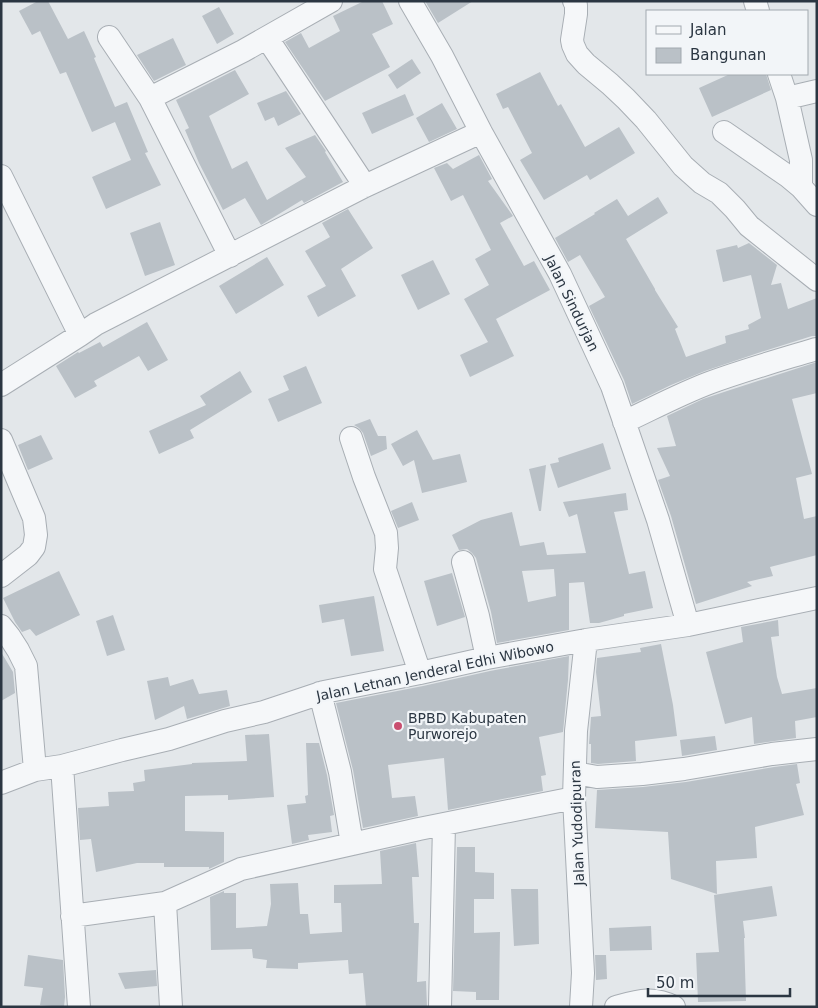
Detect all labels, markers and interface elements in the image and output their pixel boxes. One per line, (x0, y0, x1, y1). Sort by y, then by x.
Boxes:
legend (646, 10, 808, 75)
text: Jalan (689, 21, 726, 39)
text: Bangunan (690, 46, 766, 64)
street label: Jalan Sindurjan (541, 251, 602, 354)
street label: Jalan Letnan Jenderal Edhi Wibowo (314, 638, 555, 704)
place label: BPBD Kabupaten Purworejo (408, 710, 527, 742)
marker: BPBD Kabupaten Purworejo (392, 720, 404, 732)
street label: Jalan Yudodipuran (567, 760, 587, 887)
scale bar (648, 966, 790, 998)
text: 50 m (656, 974, 694, 992)

